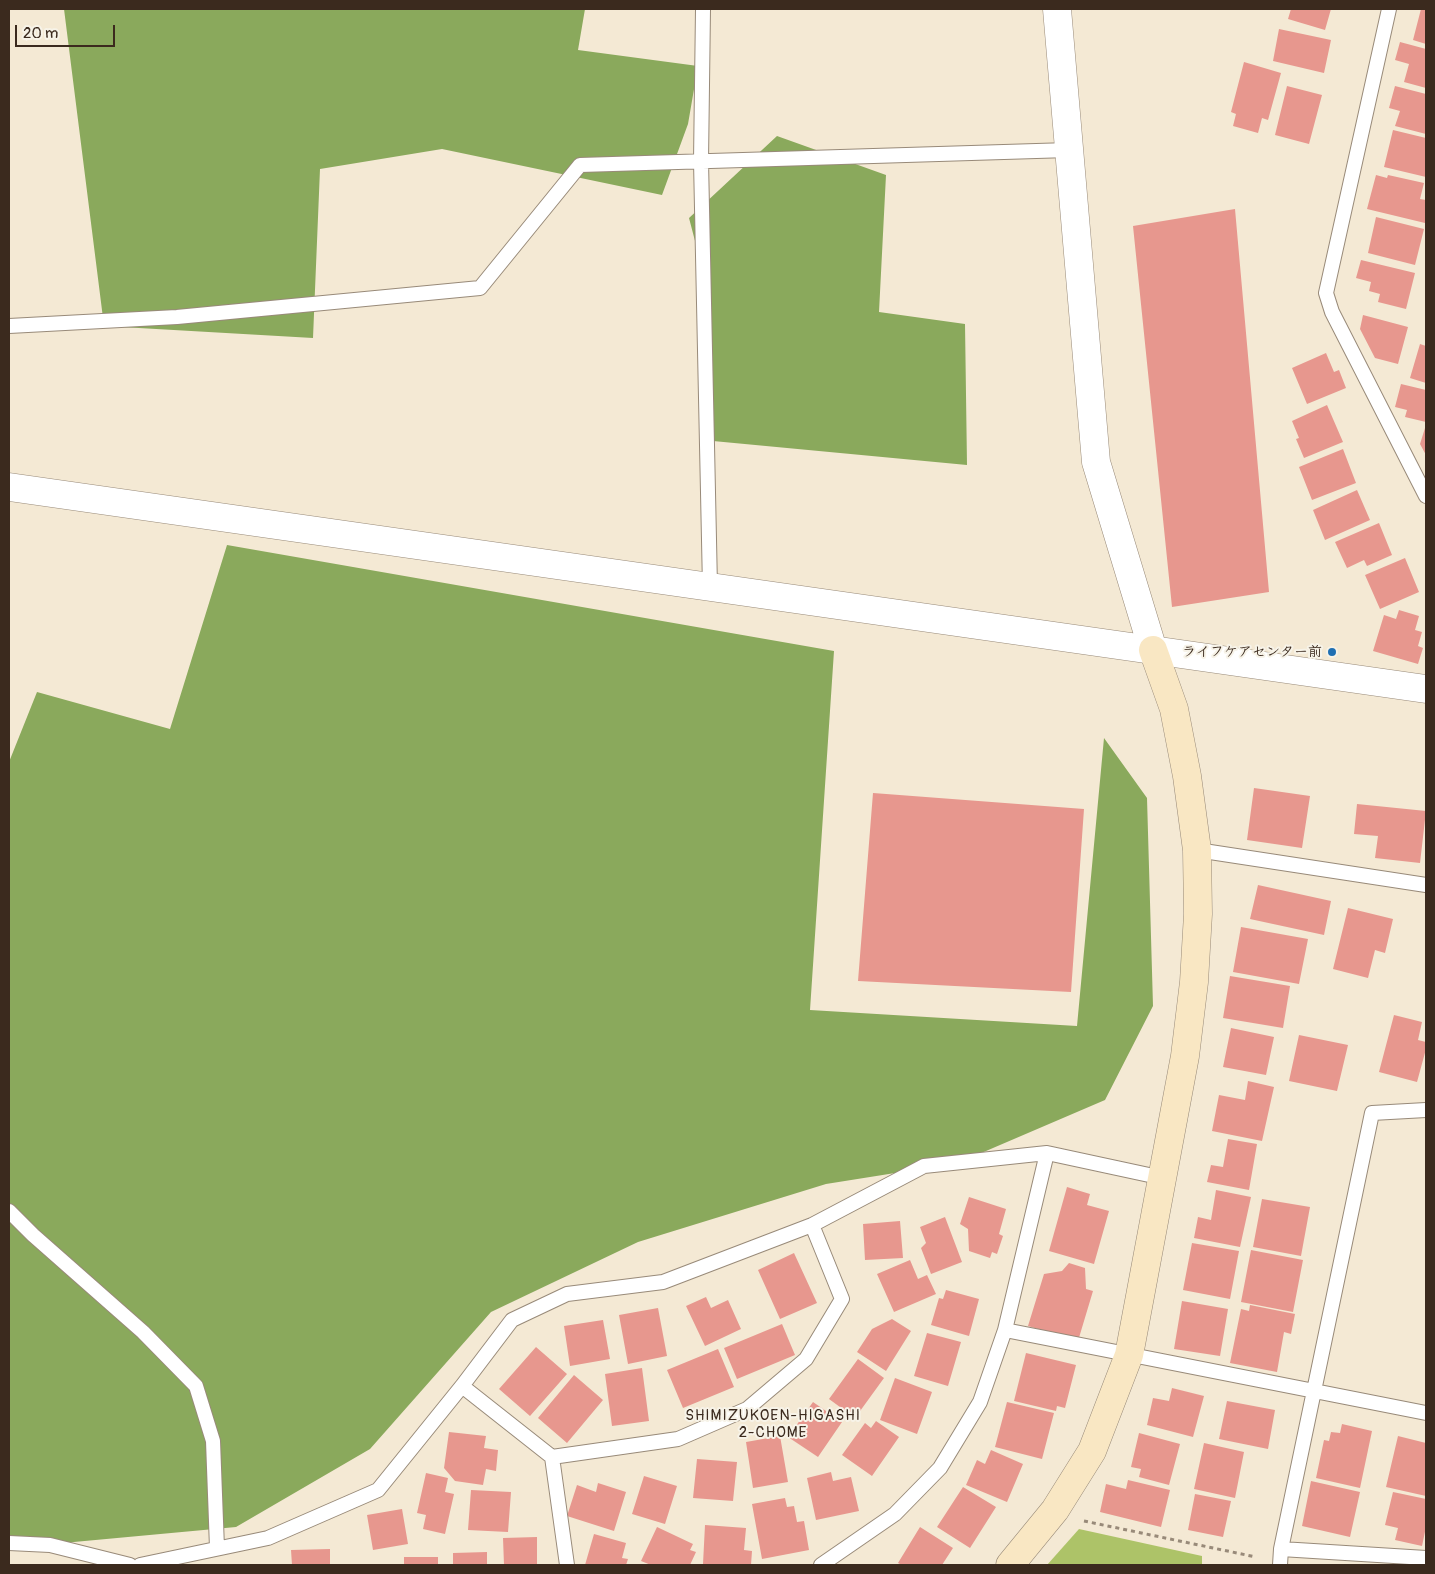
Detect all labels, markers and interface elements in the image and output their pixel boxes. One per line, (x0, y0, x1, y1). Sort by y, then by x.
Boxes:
scale bar (18, 15, 118, 47)
text: 20 m (23, 24, 58, 43)
place label: ライフケアセンター前 (1182, 644, 1322, 660)
marker: ライフケアセンター前 (1326, 646, 1338, 658)
district label: SHIMIZUKOEN-HIGASHI 2-CHOME (683, 1407, 863, 1442)

